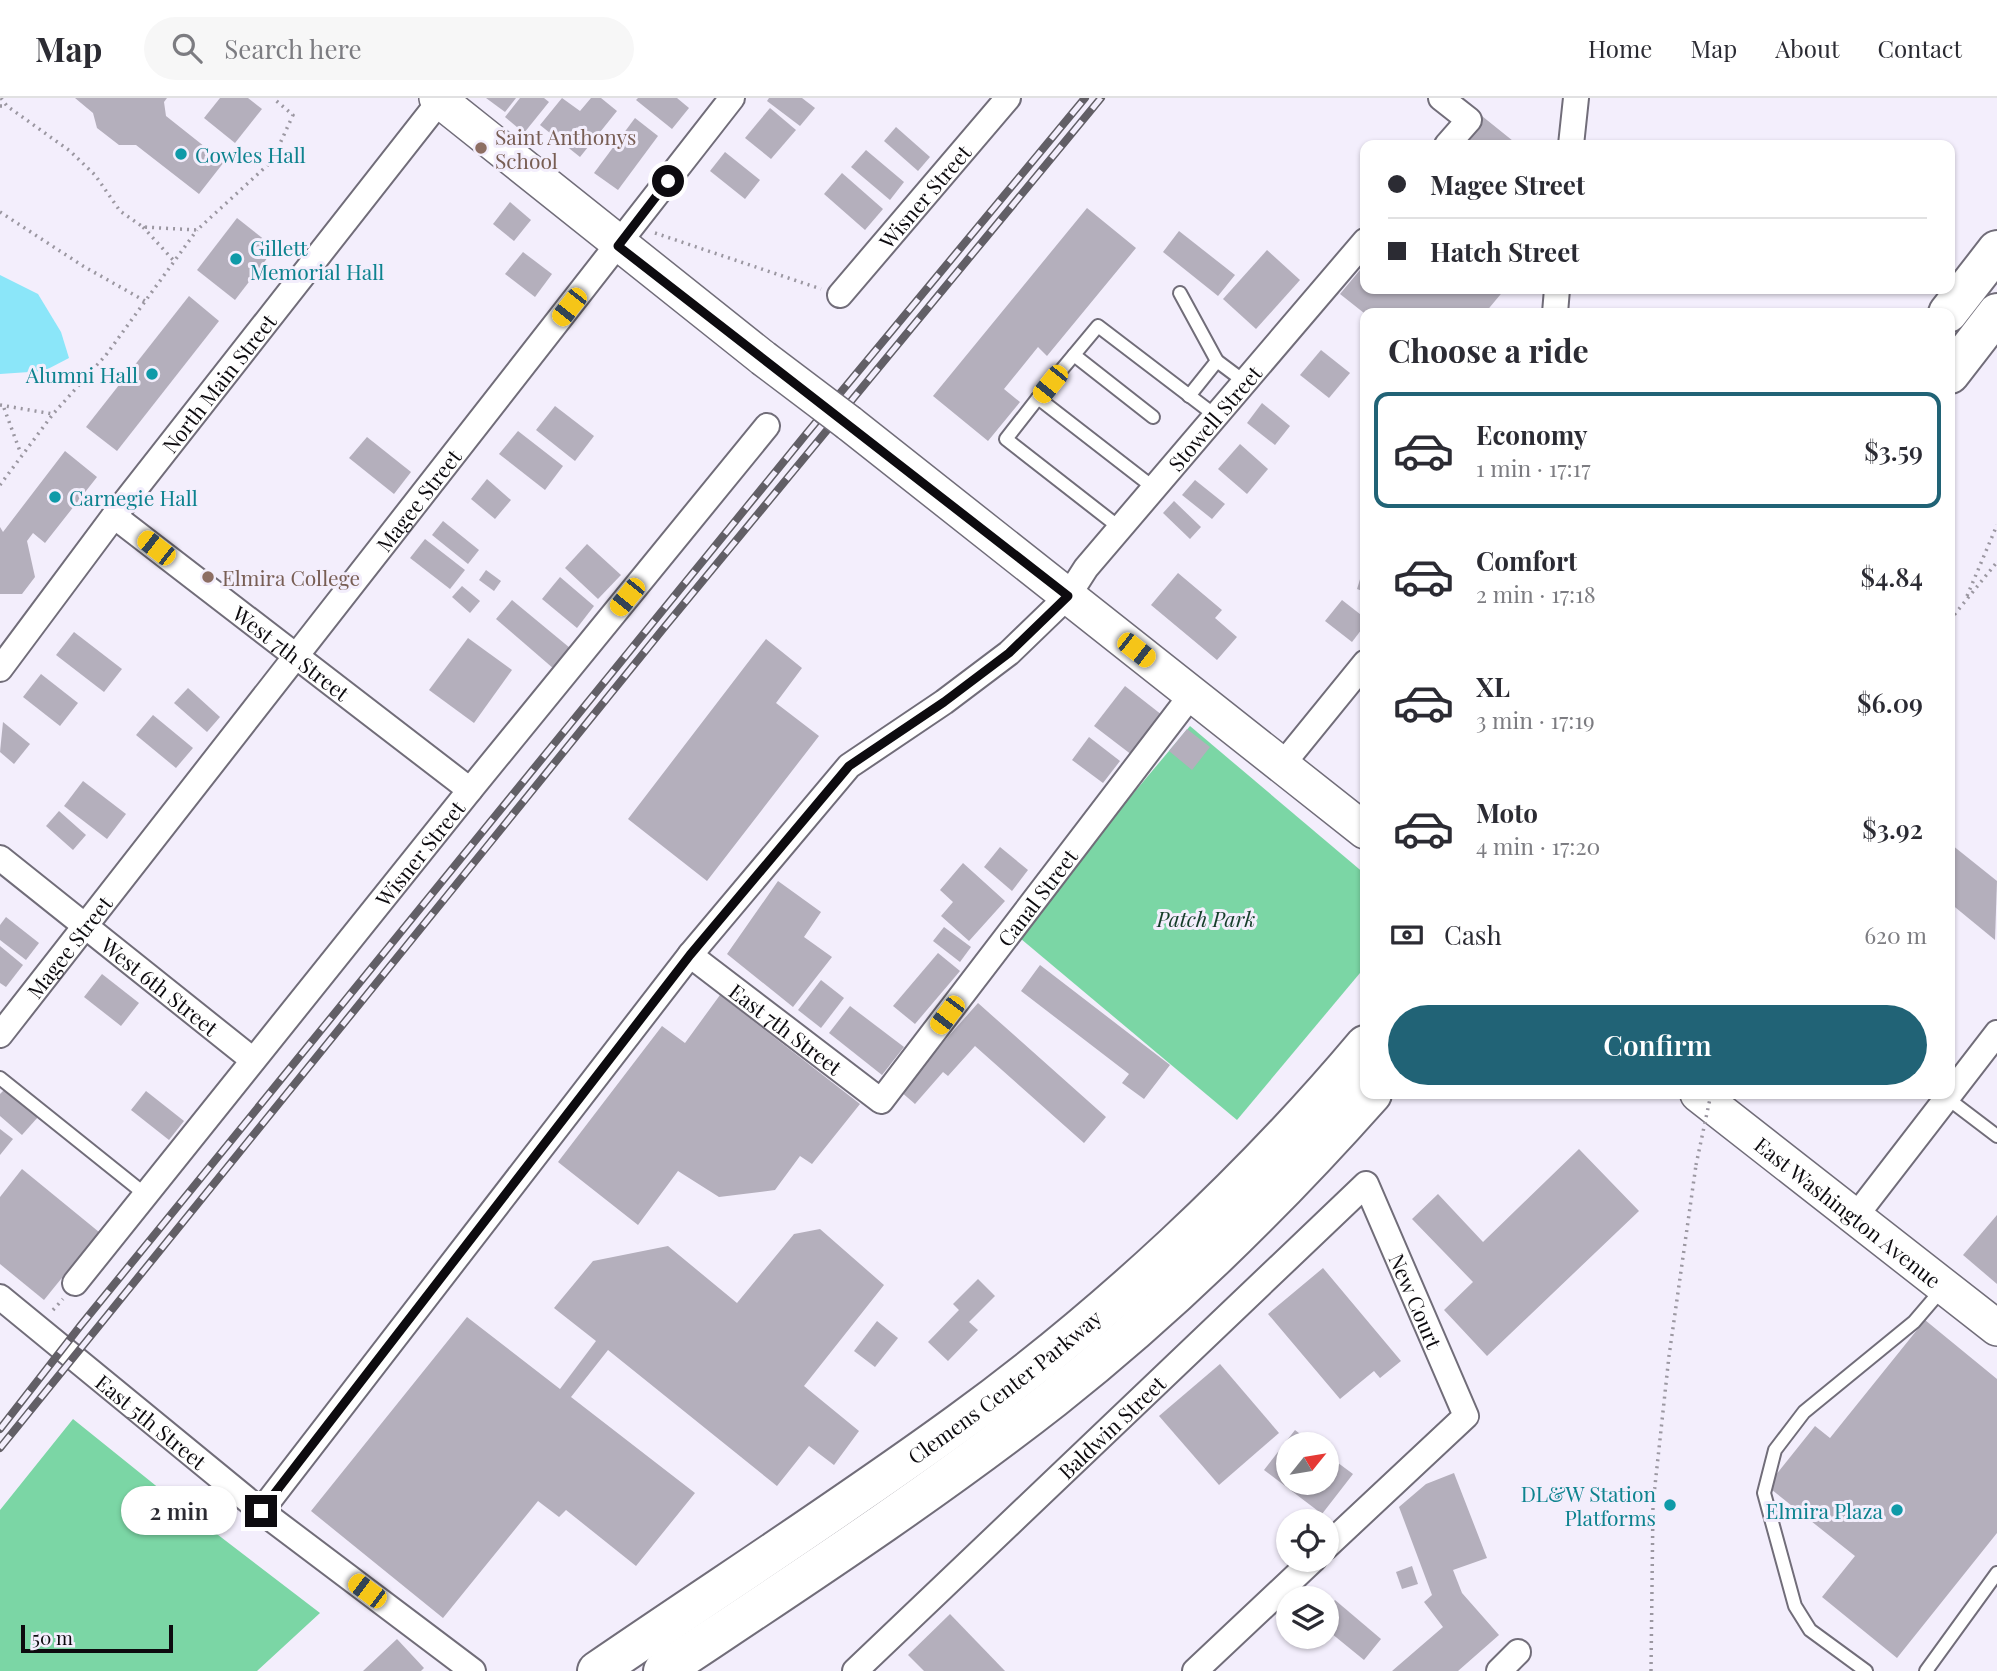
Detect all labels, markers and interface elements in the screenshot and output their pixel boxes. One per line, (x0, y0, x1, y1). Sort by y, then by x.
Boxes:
search box (144, 17, 634, 80)
text: Map (35, 26, 102, 70)
icon: search (168, 29, 206, 67)
text: Search here (224, 31, 362, 66)
text: Home (1588, 32, 1652, 64)
text: Map (1690, 32, 1737, 64)
text: About (1775, 32, 1839, 64)
text: Contact (1877, 32, 1962, 64)
place label: Saint Anthonys School (495, 122, 636, 174)
street label: Wisner Street (872, 138, 977, 255)
place label: Cowles Hall (195, 140, 306, 168)
marker: Saint Anthonys School (473, 140, 489, 156)
marker: Cowles Hall (173, 146, 189, 162)
route start (652, 165, 684, 197)
text: Magee Street (1430, 167, 1585, 202)
place label: Gillett Memorial Hall (250, 233, 384, 285)
text: Hatch Street (1430, 234, 1579, 269)
marker: Gillett Memorial Hall (228, 251, 244, 267)
car (548, 284, 591, 330)
street label: North Main Street (155, 307, 282, 458)
text: Choose a ride (1388, 328, 1589, 371)
street label: Stowell Street (1161, 359, 1268, 476)
place label: Alumni Hall (25, 360, 138, 388)
car (1029, 361, 1072, 407)
marker: Alumni Hall (144, 366, 160, 382)
text: Economy (1476, 417, 1587, 452)
icon: car (1392, 419, 1455, 482)
text: $3.59 (1864, 433, 1923, 468)
street label: Magee Street (369, 443, 467, 557)
text: 1 min · 17:17 (1476, 452, 1590, 483)
place label: Carnegie Hall (69, 483, 198, 511)
marker: Carnegie Hall (47, 489, 63, 505)
car (133, 527, 180, 569)
text: Comfort (1476, 543, 1577, 578)
icon: car (1392, 545, 1455, 608)
text: $4.84 (1861, 559, 1923, 594)
place label: Elmira College (222, 563, 360, 591)
marker: Elmira College (200, 569, 216, 585)
car (606, 574, 649, 620)
text: 2 min · 17:18 (1476, 578, 1596, 609)
street label: West 7th Street (227, 598, 356, 707)
car (1113, 629, 1160, 671)
text: XL (1476, 669, 1510, 704)
icon: car (1392, 671, 1455, 734)
text: $6.09 (1857, 685, 1923, 720)
text: 3 min · 17:19 (1476, 704, 1595, 735)
street label: Wisner Street (368, 794, 471, 912)
text: Moto (1476, 795, 1538, 830)
icon: car (1392, 797, 1455, 860)
text: $3.92 (1862, 811, 1923, 846)
text: 4 min · 17:20 (1476, 830, 1600, 861)
street label: Canal Street (991, 842, 1083, 952)
street label: Magee Street (20, 889, 118, 1004)
park label: Patch Park (1156, 904, 1256, 932)
icon: cash (1388, 916, 1426, 954)
text: Cash (1444, 917, 1502, 952)
text: 620 m (1864, 919, 1927, 950)
street label: West 6th Street (95, 930, 225, 1042)
street label: East 7th Street (724, 976, 849, 1081)
car (926, 992, 969, 1038)
button: Confirm (1388, 1005, 1927, 1085)
street label: East Washington Avenue (1749, 1130, 1947, 1293)
street label: New Court (1383, 1249, 1449, 1353)
street label: Clemens Center Parkway (902, 1303, 1107, 1470)
street label: East 5th Street (90, 1368, 213, 1475)
street label: Baldwin Street (1052, 1369, 1171, 1485)
north arrow (1276, 1432, 1339, 1494)
map controls (1276, 1432, 1339, 1649)
place label: DL&W Station Platforms (1521, 1479, 1656, 1531)
callout: 2 min (121, 1486, 236, 1536)
text: 2 min (150, 1495, 208, 1526)
route end (245, 1495, 277, 1527)
place label: Elmira Plaza (1766, 1496, 1884, 1524)
marker: DL&W Station Platforms (1662, 1497, 1678, 1513)
marker: Elmira Plaza (1889, 1502, 1905, 1518)
button: locate (1276, 1509, 1339, 1572)
car (344, 1570, 391, 1612)
button: layers (1276, 1586, 1339, 1649)
scale bar (21, 1622, 173, 1654)
text: 50 m (32, 1624, 73, 1650)

